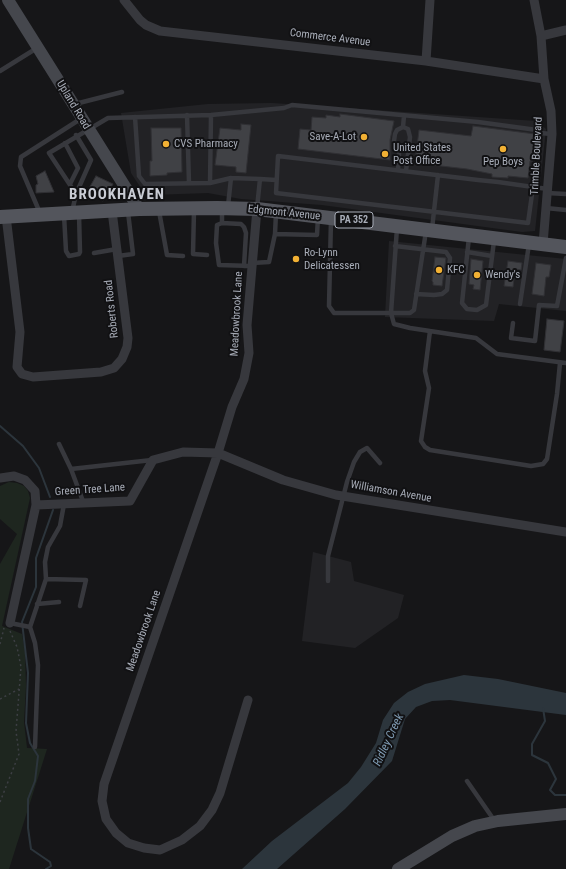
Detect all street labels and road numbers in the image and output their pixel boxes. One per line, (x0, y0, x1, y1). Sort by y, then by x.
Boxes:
street label: Commerce Avenue (289, 27, 371, 49)
street label: Upland Road (53, 78, 93, 132)
street label: Trimble Boulevard (528, 117, 546, 195)
street label: Edgmont Avenue (247, 203, 321, 223)
road number: PA 352 (335, 212, 373, 228)
street label: Meadowbrook Lane (228, 271, 246, 357)
street label: Roberts Road (102, 279, 122, 339)
street label: Williamson Avenue (349, 478, 433, 506)
street label: Green Tree Lane (54, 481, 126, 499)
street label: Meadowbrook Lane (124, 589, 164, 673)

